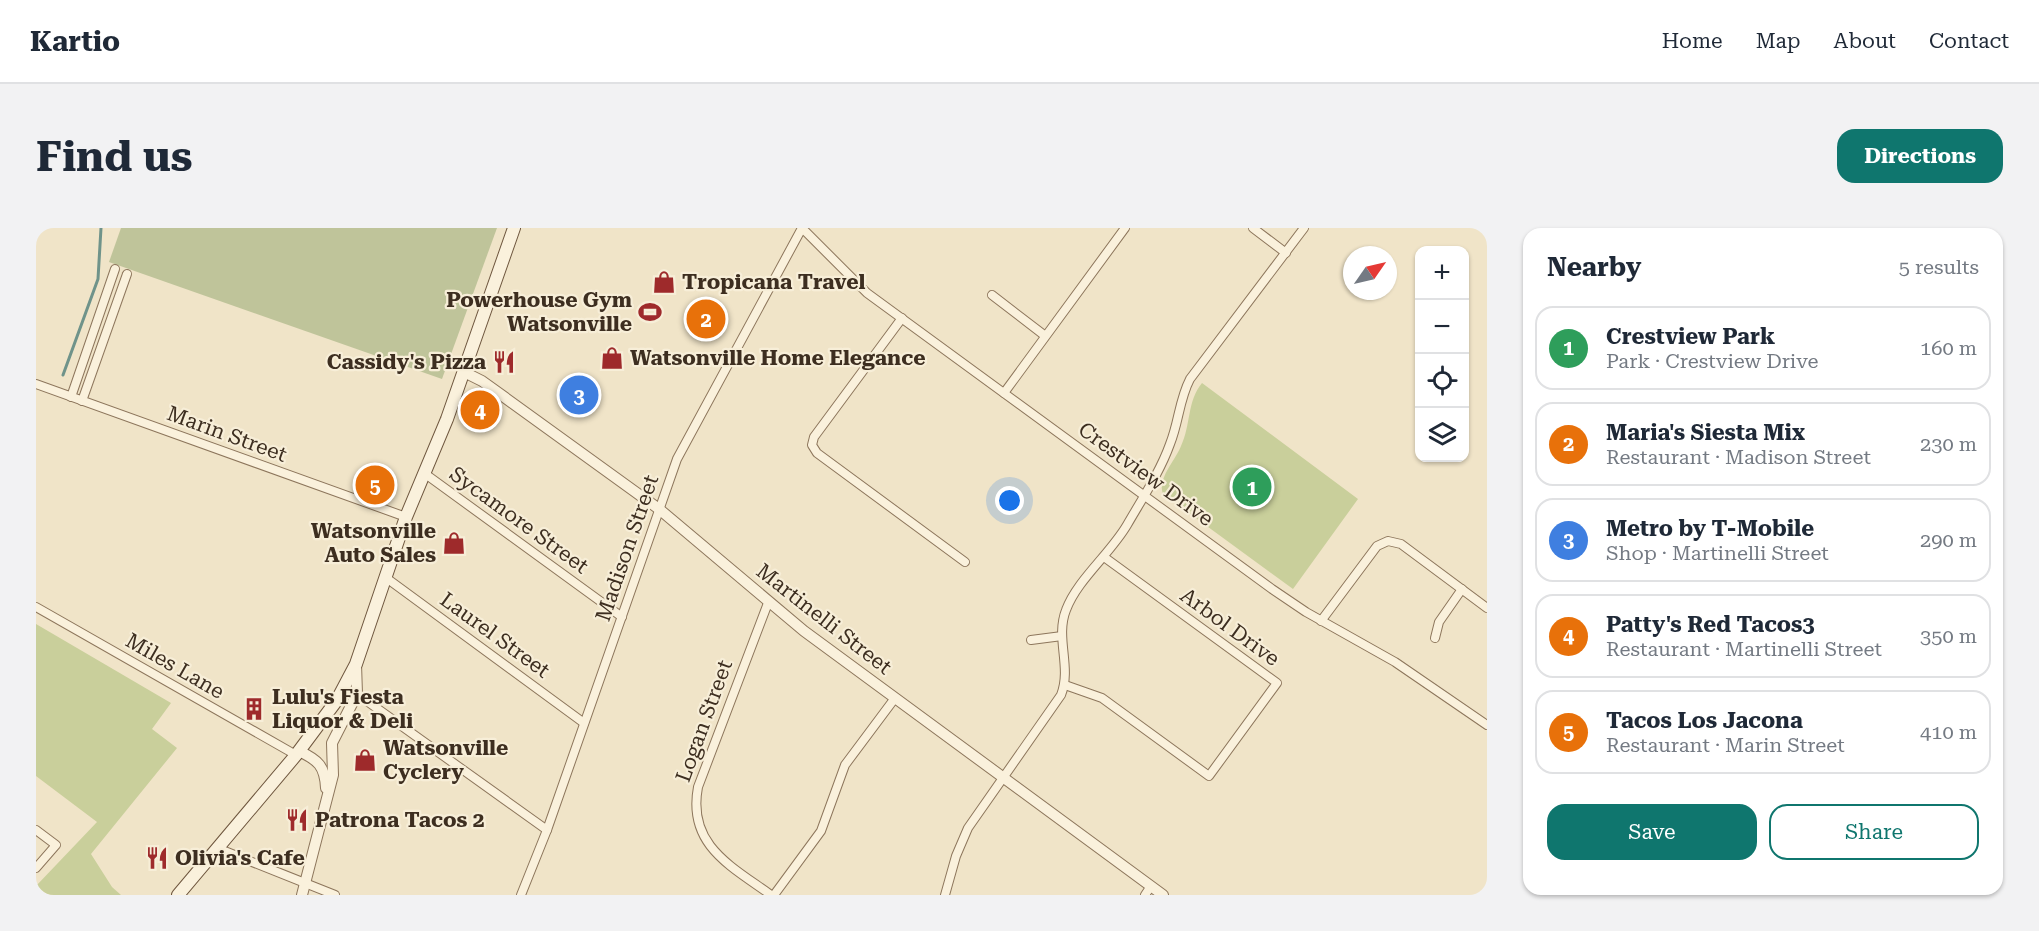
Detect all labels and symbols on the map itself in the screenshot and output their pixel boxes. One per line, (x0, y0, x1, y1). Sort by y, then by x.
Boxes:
north arrow (1343, 246, 1397, 300)
shop icon: Tropicana Travel (651, 269, 677, 295)
place label: Tropicana Travel (682, 270, 865, 294)
place label: Powerhouse Gym Watsonville (446, 288, 632, 336)
pin: 2 (686, 296, 726, 341)
sports icon: Powerhouse Gym Watsonville (637, 299, 663, 325)
shop icon: Watsonville Home Elegance (599, 345, 625, 371)
place label: Watsonville Home Elegance (630, 346, 926, 370)
restaurant icon: Cassidy's Pizza (491, 349, 517, 375)
place label: Cassidy's Pizza (327, 350, 487, 374)
pin: 3 (560, 372, 598, 418)
pin: 4 (460, 388, 500, 432)
street label: Marin Street (164, 401, 290, 467)
street label: Crestview Drive (1074, 417, 1218, 531)
pin: 5 (356, 462, 394, 508)
street label: Sycamore Street (445, 462, 593, 578)
pin: 1 (1232, 464, 1272, 510)
street label: Madison Street (591, 472, 663, 624)
your location (995, 486, 1024, 515)
place label: Watsonville Auto Sales (311, 519, 436, 567)
shop icon: Watsonville Auto Sales (441, 530, 467, 556)
street label: Martinelli Street (752, 559, 896, 679)
street label: Arbol Drive (1176, 583, 1284, 671)
street label: Laurel Street (436, 587, 555, 683)
street label: Miles Lane (122, 628, 228, 704)
street label: Logan Street (671, 657, 737, 785)
place label: Lulu's Fiesta Liquor & Deli (272, 685, 413, 733)
building icon: Lulu's Fiesta Liquor & Deli (241, 696, 267, 722)
place label: Watsonville Cyclery (383, 736, 508, 784)
shop icon: Watsonville Cyclery (352, 747, 378, 773)
restaurant icon: Patrona Tacos 2 (284, 807, 310, 833)
place label: Patrona Tacos 2 (315, 808, 485, 832)
restaurant icon: Olivia's Cafe (144, 845, 170, 871)
place label: Olivia's Cafe (175, 846, 305, 870)

